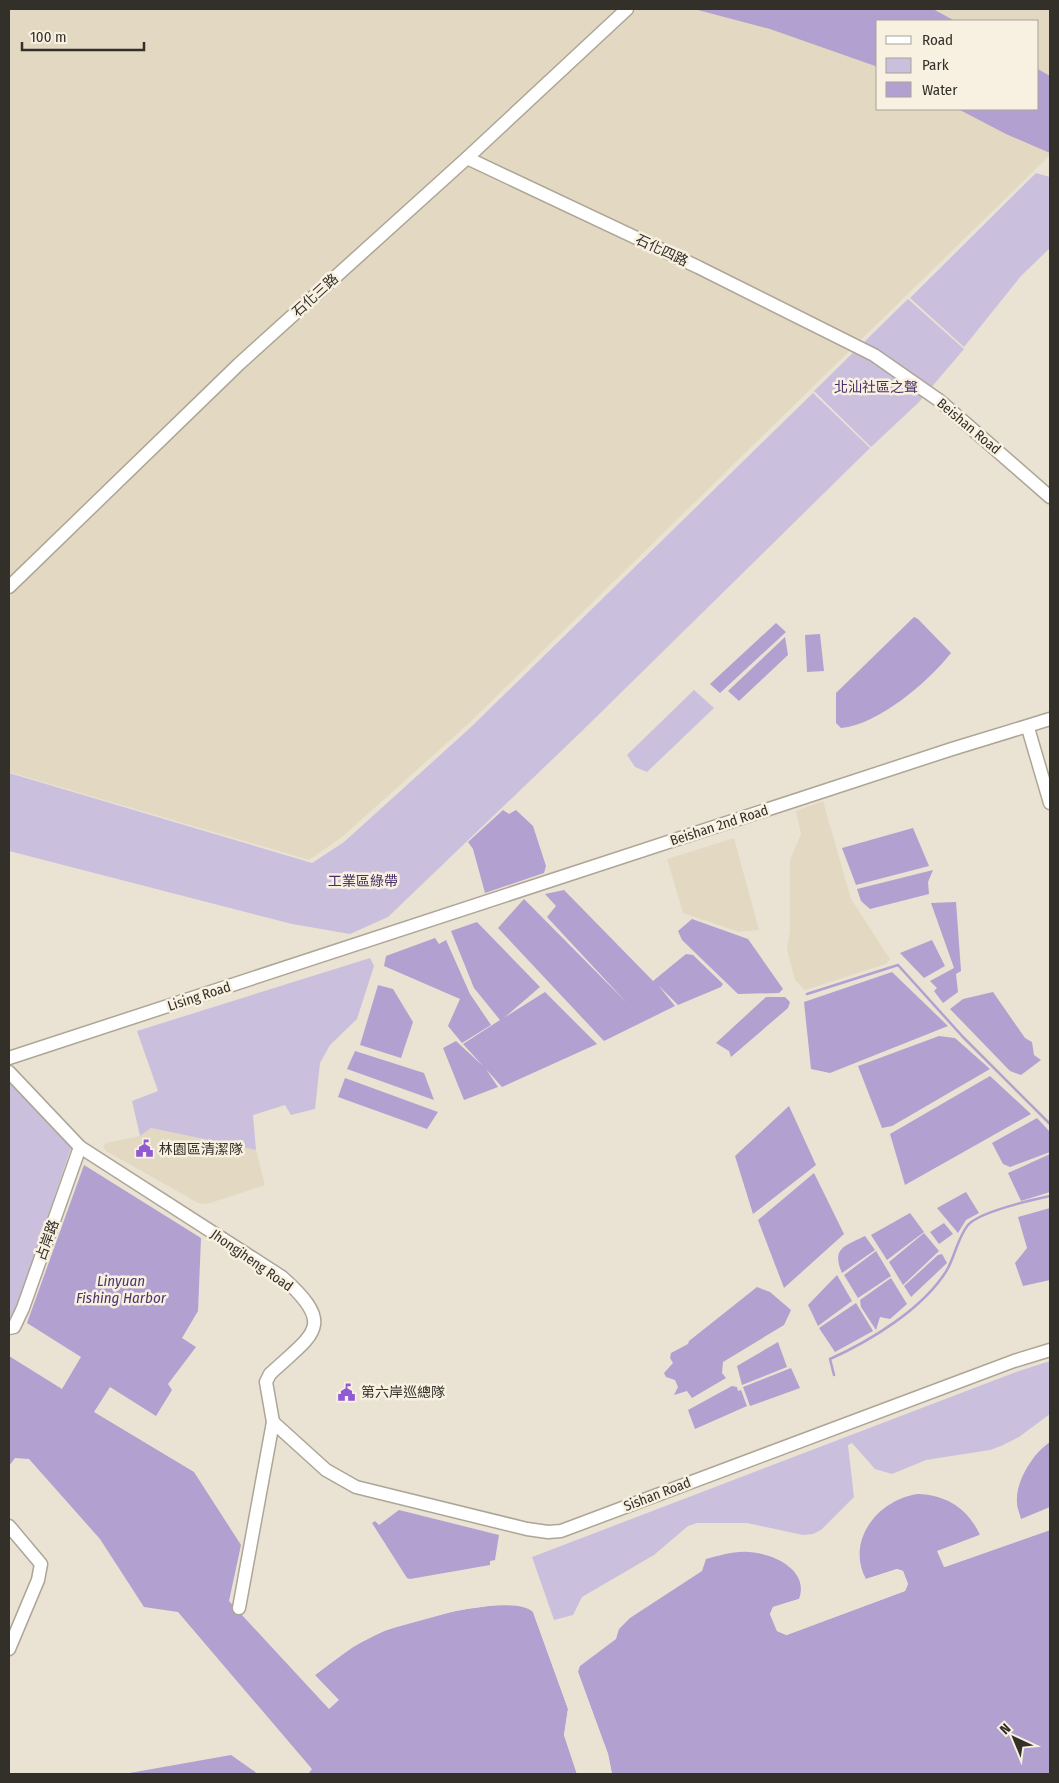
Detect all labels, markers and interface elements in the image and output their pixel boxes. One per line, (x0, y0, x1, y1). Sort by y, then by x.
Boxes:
scale bar (22, 20, 145, 52)
legend (876, 20, 1039, 110)
text: 100 m (30, 28, 67, 46)
text: Road (922, 31, 953, 49)
text: Park (922, 56, 949, 74)
text: Water (922, 81, 958, 99)
street label: 石化四路 (633, 231, 691, 270)
street label: 石化三路 (289, 270, 342, 320)
park label: 北汕社區之聲 (834, 379, 918, 396)
street label: Beishan Road (933, 395, 1004, 458)
street label: Beishan 2nd Road (668, 802, 770, 849)
park label: 工業區綠帶 (328, 873, 398, 890)
street label: Lising Road (165, 978, 233, 1015)
public building icon: 林園區清潔隊 (135, 1139, 155, 1159)
place label: 林園區清潔隊 (159, 1141, 243, 1158)
street label: 占岸路 (32, 1218, 63, 1263)
street label: Jhongjheng Road (207, 1226, 296, 1295)
water label: Linyuan Fishing Harbor (76, 1272, 167, 1307)
public building icon: 第六岸巡總隊 (337, 1382, 357, 1402)
place label: 第六岸巡總隊 (361, 1384, 445, 1401)
street label: Sishan Road (621, 1474, 693, 1515)
north arrow (989, 1713, 1039, 1763)
text: N (996, 1720, 1014, 1738)

